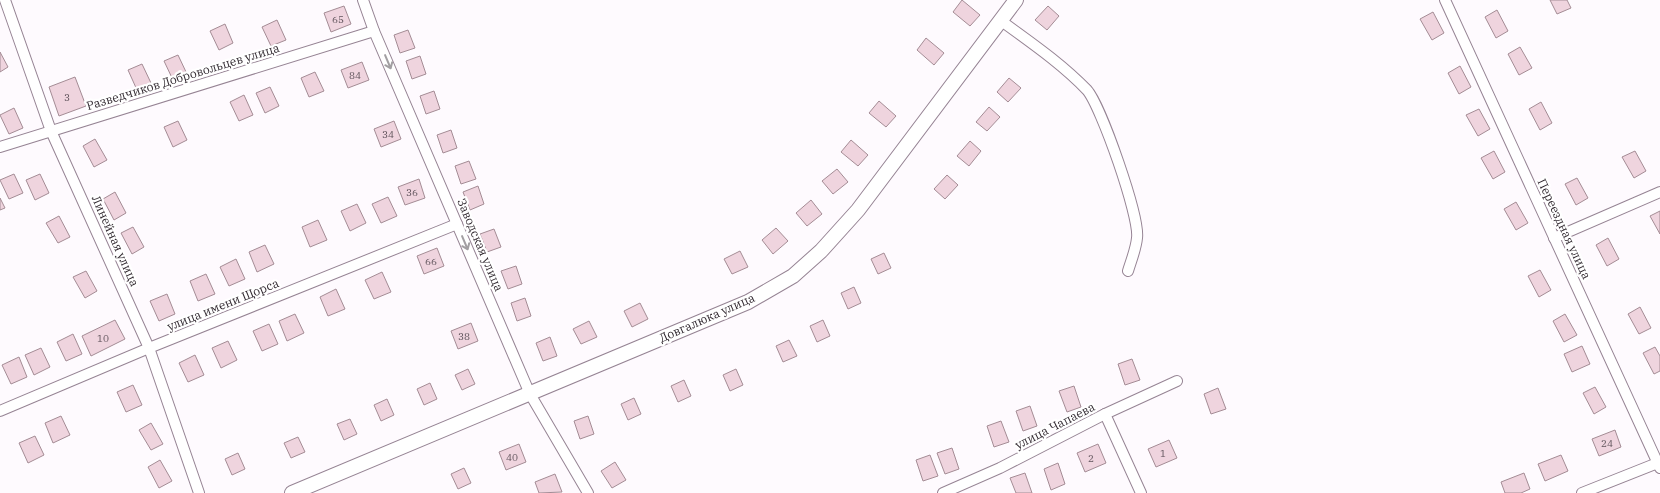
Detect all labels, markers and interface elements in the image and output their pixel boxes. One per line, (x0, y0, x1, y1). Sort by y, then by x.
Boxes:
house number: 65 (332, 13, 344, 26)
street label: Разведчиков Добровольцев улица (85, 40, 282, 113)
one-way arrow (383, 54, 393, 69)
house number: 84 (349, 69, 361, 82)
house number: 3 (64, 91, 70, 104)
house number: 34 (382, 128, 394, 141)
street label: Переездная улица (1535, 176, 1595, 282)
house number: 36 (406, 186, 418, 199)
street label: Линейная улица (89, 193, 142, 289)
street label: Заводская улица (454, 196, 507, 294)
one-way arrow (461, 235, 471, 250)
house number: 66 (425, 255, 437, 268)
street label: улица имени Щорса (165, 275, 281, 334)
street label: Довгалюка улица (657, 290, 757, 345)
house number: 38 (458, 330, 470, 343)
house number: 10 (97, 332, 109, 345)
street label: улица Чапаева (1012, 399, 1098, 452)
house number: 24 (1601, 437, 1613, 450)
house number: 1 (1160, 447, 1166, 460)
house number: 40 (506, 451, 518, 464)
house number: 2 (1088, 452, 1094, 465)

